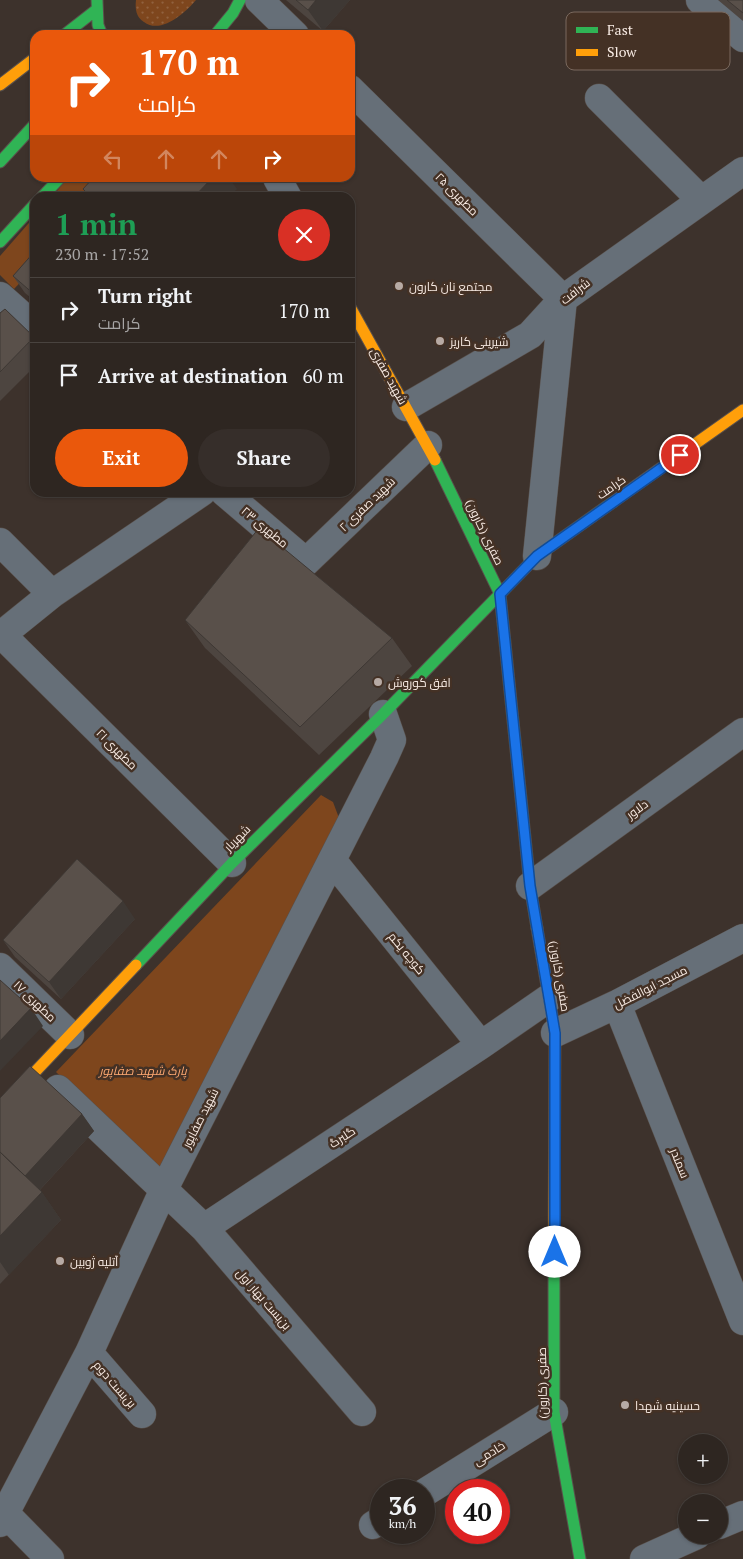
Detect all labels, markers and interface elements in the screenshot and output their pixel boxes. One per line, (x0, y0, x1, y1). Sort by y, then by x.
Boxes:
legend (566, 12, 730, 70)
text: Fast (607, 20, 634, 39)
text: 170 m (138, 39, 239, 85)
text: Slow (607, 42, 637, 61)
icon: right (55, 50, 120, 115)
text: کرامت (138, 89, 196, 118)
icon: left (99, 145, 127, 173)
icon: ahead (152, 145, 180, 173)
icon: ahead (205, 145, 233, 173)
icon: right (258, 145, 286, 173)
street label: مطهری ۲۵ (432, 169, 482, 219)
text: 1 min (55, 204, 137, 244)
button: close (278, 209, 330, 261)
text: 230 m · 17:52 (55, 243, 149, 265)
street label: شرافت (557, 275, 593, 307)
place label: مجتمع نان کارون (409, 279, 492, 295)
marker: مجتمع نان کارون (393, 280, 405, 292)
text: Turn right (98, 283, 192, 308)
icon: right (55, 296, 83, 324)
text: 170 m (279, 298, 330, 323)
text: کرامت (98, 312, 140, 334)
place label: شیرینی کاریز (449, 334, 508, 349)
marker: شیرینی کاریز (434, 335, 446, 347)
street label: شهید صفری (367, 345, 411, 407)
icon: arrive (55, 361, 83, 389)
text: Arrive at destination (98, 363, 287, 388)
text: 60 m (302, 363, 344, 388)
button: Exit (55, 429, 188, 487)
button: Share (198, 429, 330, 487)
pin (659, 434, 701, 476)
icon: arrive (666, 441, 694, 469)
street label: کرامت (594, 472, 628, 502)
street label: شهید صفری ۲ (336, 474, 398, 534)
street label: صفری (کارون) (463, 496, 507, 568)
street label: مطهری ۲۳ (239, 503, 291, 551)
place label: افق کوروش (388, 675, 451, 690)
marker: افق کوروش (372, 676, 384, 688)
street label: مطهری ۲۱ (93, 725, 141, 773)
street label: دلاور (622, 796, 651, 822)
street label: شهریار (220, 822, 253, 855)
street label: کوچه یکم (384, 929, 429, 978)
street label: صفری (کارون) (546, 939, 574, 1013)
street label: مسجد ابوالفضل (611, 962, 689, 1012)
street label: مطهری ۱۷ (11, 977, 59, 1025)
park label: پارک شهید صفاپور (97, 1063, 187, 1079)
street label: شهید صفاپور (178, 1086, 223, 1152)
street label: گلبرگ (326, 1123, 358, 1151)
street label: سمندر (667, 1145, 693, 1180)
position arrow (528, 1225, 580, 1277)
place label: آتلیه ژوبین (70, 1254, 119, 1269)
marker: آتلیه ژوبین (54, 1255, 66, 1267)
street label: بن‌بست بهار اول (233, 1265, 295, 1333)
street label: صفری (کارون) (534, 1347, 550, 1419)
street label: بن‌بست دوم (90, 1357, 140, 1411)
place label: حسینیه شهدا (635, 1398, 700, 1413)
marker: حسینیه شهدا (619, 1399, 631, 1411)
map controls (678, 1434, 728, 1544)
button: + (678, 1434, 728, 1484)
street label: خادمی (470, 1438, 508, 1468)
speed limit sign: 40 (445, 1479, 510, 1544)
text: 36 (388, 1489, 417, 1522)
button: − (678, 1494, 728, 1544)
text: km/h (389, 1516, 416, 1531)

